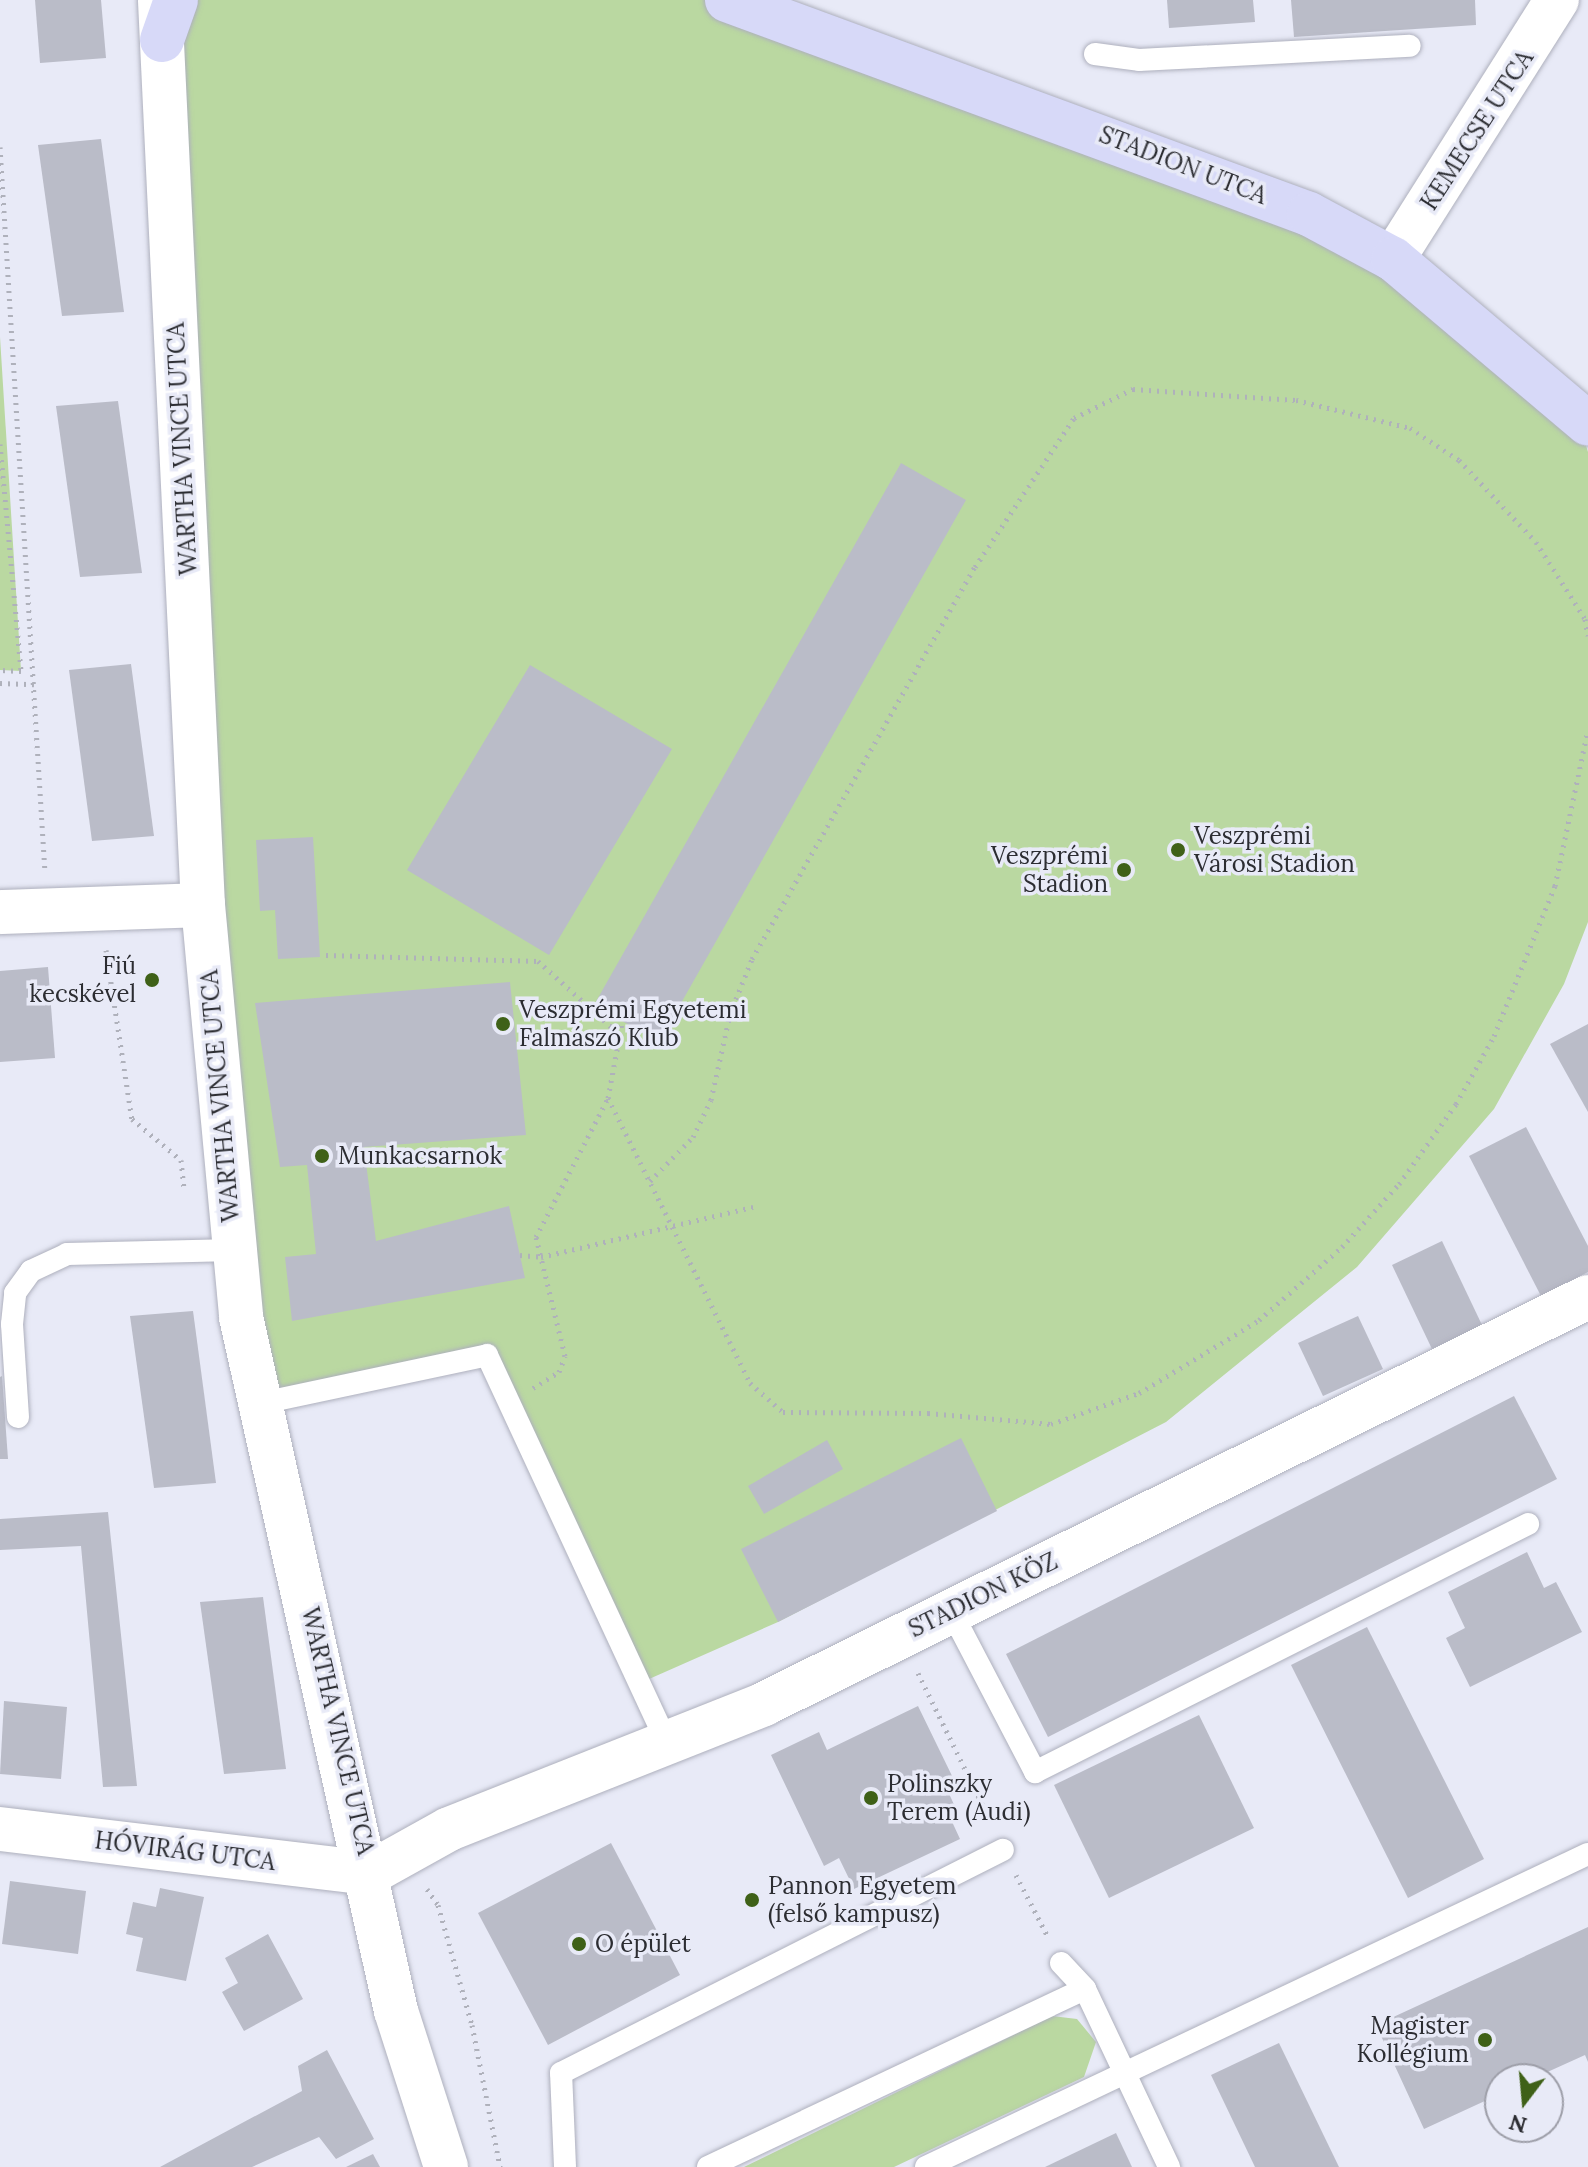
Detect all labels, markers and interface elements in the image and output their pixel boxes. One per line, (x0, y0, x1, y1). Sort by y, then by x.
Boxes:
street label: KEMECSE UTCA (1415, 45, 1539, 215)
street label: STADION UTCA (1095, 120, 1271, 210)
street label: WARTHA VINCE UTCA (161, 322, 203, 576)
place label: Veszprémi Városi Stadion (1194, 822, 1355, 878)
marker: Veszprémi Városi Stadion (1169, 841, 1187, 859)
place label: Veszprémi Stadion (991, 842, 1108, 898)
marker: Veszprémi Stadion (1115, 861, 1133, 879)
place label: Fiú kecskével (29, 952, 136, 1008)
street label: WARTHA VINCE UTCA (195, 969, 245, 1223)
marker: Fiú kecskével (143, 971, 161, 989)
place label: Veszprémi Egyetemi Falmászó Klub (519, 996, 747, 1052)
marker: Veszprémi Egyetemi Falmászó Klub (494, 1015, 512, 1033)
place label: Munkacsarnok (338, 1142, 502, 1170)
marker: Munkacsarnok (313, 1147, 331, 1165)
street label: STADION KÖZ (904, 1547, 1062, 1643)
street label: WARTHA VINCE UTCA (295, 1604, 381, 1858)
place label: Polinszky Terem (Audi) (887, 1770, 1031, 1826)
marker: Polinszky Terem (Audi) (862, 1789, 880, 1807)
street label: HÓVIRÁG UTCA (93, 1826, 277, 1876)
place label: Pannon Egyetem (felső kampusz) (768, 1872, 956, 1928)
marker: Pannon Egyetem (felső kampusz) (743, 1891, 761, 1909)
place label: O épület (595, 1930, 691, 1958)
marker: O épület (570, 1935, 588, 1953)
place label: Magister Kollégium (1356, 2012, 1469, 2068)
marker: Magister Kollégium (1476, 2031, 1494, 2049)
north arrow (1484, 2063, 1564, 2143)
text: N (1506, 2108, 1530, 2140)

